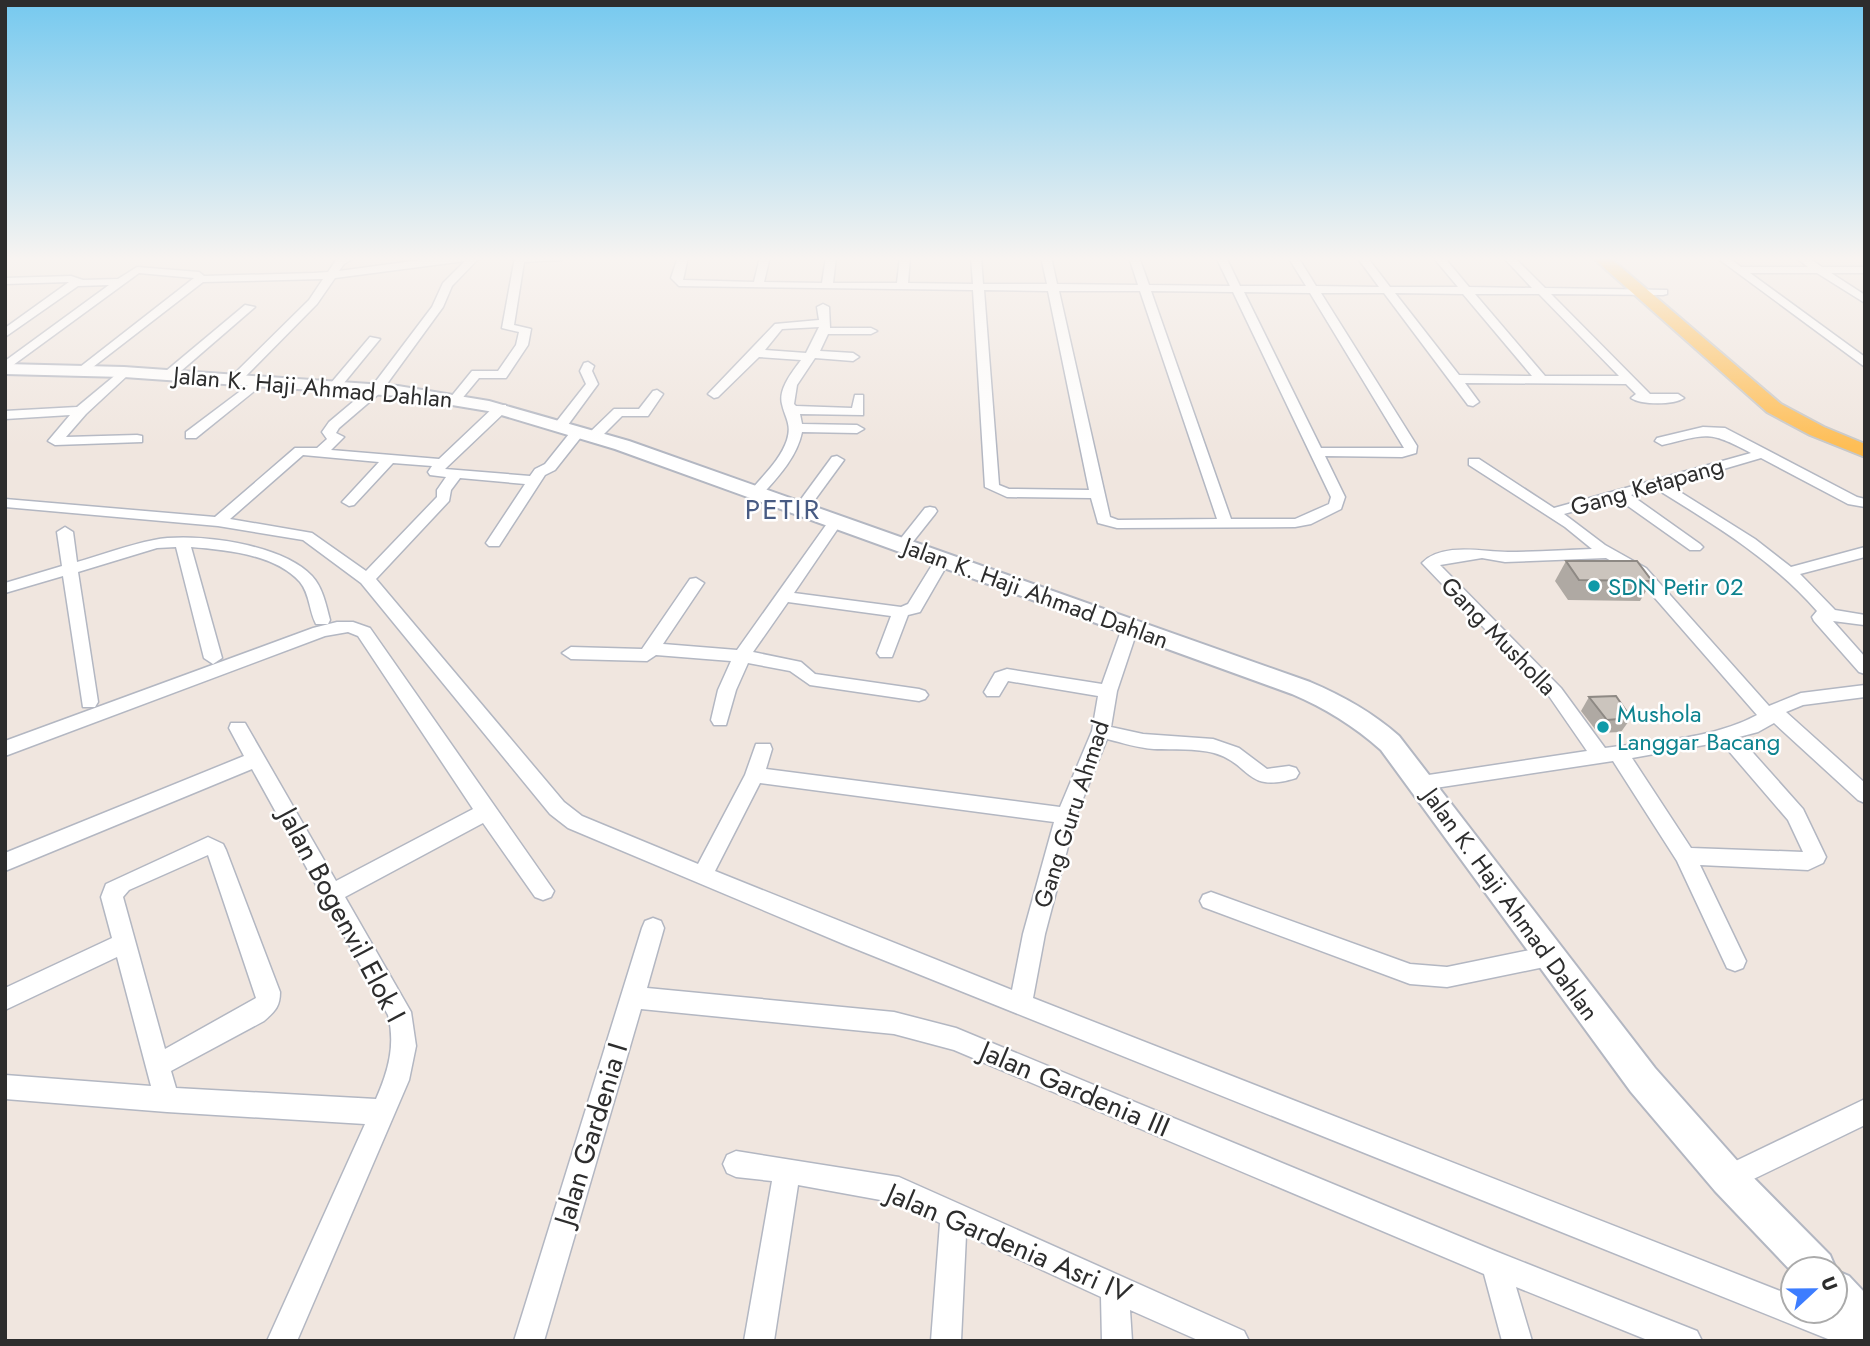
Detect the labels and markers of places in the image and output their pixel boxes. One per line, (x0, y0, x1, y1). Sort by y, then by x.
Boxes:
place label: SDN Petir 02 (1608, 569, 1744, 604)
marker: SDN Petir 02 (1586, 578, 1602, 594)
place label: Mushola Langgar Bacang (1617, 696, 1781, 759)
marker: Mushola Langgar Bacang (1595, 719, 1611, 735)

